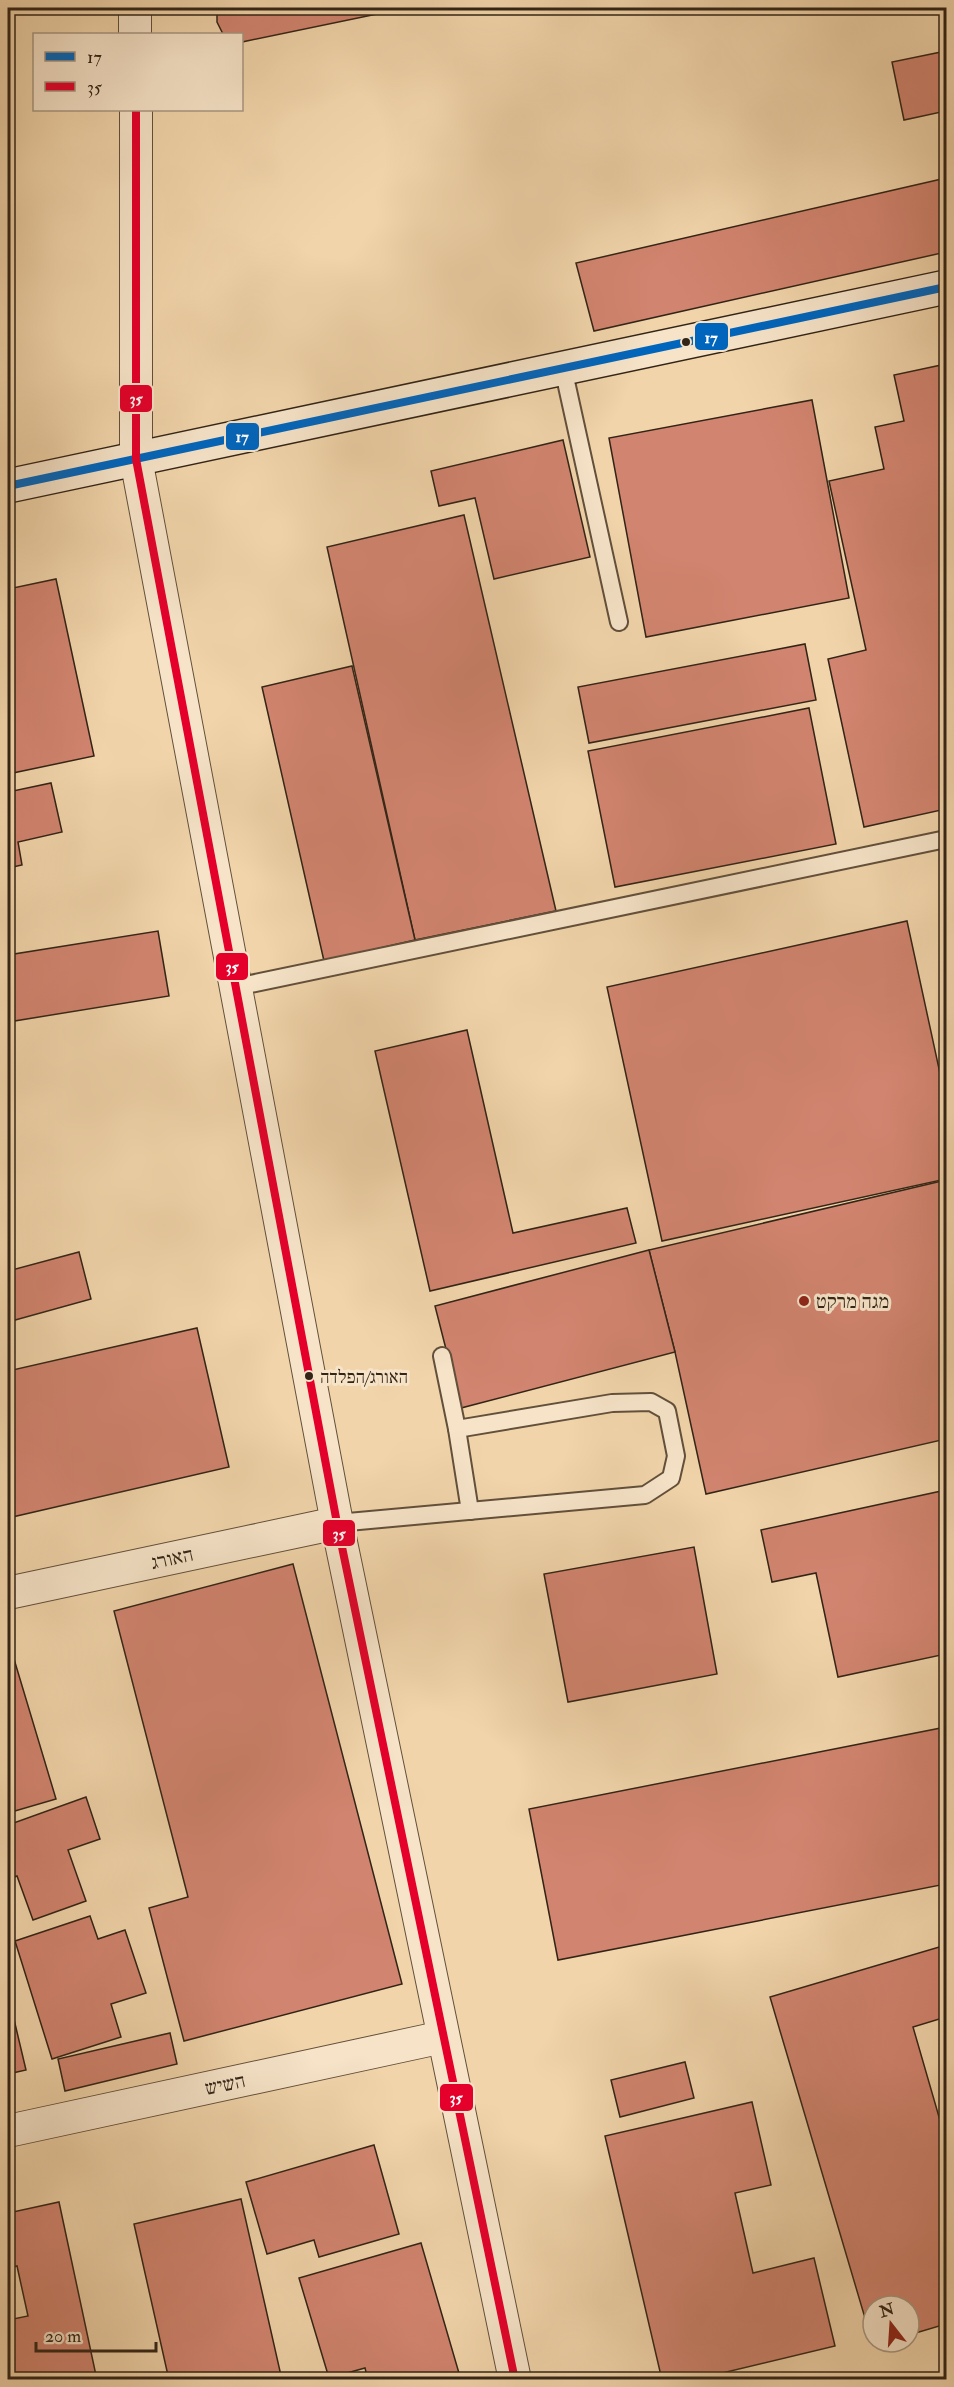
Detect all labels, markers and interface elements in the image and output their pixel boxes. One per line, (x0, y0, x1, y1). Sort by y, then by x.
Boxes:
legend (33, 33, 243, 111)
text: 17 (87, 46, 102, 69)
text: 35 (87, 76, 102, 99)
line badge: 17 (694, 322, 729, 351)
text: 17 (704, 328, 718, 348)
unlabelled marker (680, 336, 692, 348)
line badge: 35 (119, 384, 153, 413)
text: 35 (129, 389, 144, 409)
line badge: 17 (225, 422, 260, 451)
text: 17 (235, 427, 249, 447)
line badge: 35 (215, 952, 249, 981)
text: 35 (225, 957, 240, 977)
place label: מגה מרקט (816, 1289, 889, 1314)
marker: מגה מרקט (797, 1294, 811, 1308)
place label: האורג/הפלדה (320, 1366, 408, 1389)
marker: האורג/הפלדה (303, 1370, 315, 1382)
line badge: 35 (322, 1519, 356, 1547)
text: 35 (332, 1524, 347, 1544)
street label: האורג (149, 1542, 196, 1575)
street label: השיש (203, 2068, 248, 2101)
line badge: 35 (439, 2083, 474, 2112)
text: 35 (449, 2088, 464, 2108)
north arrow (861, 2294, 921, 2354)
text: N (876, 2299, 897, 2323)
scale bar (36, 2315, 156, 2353)
text: 20 m (45, 2325, 81, 2348)

